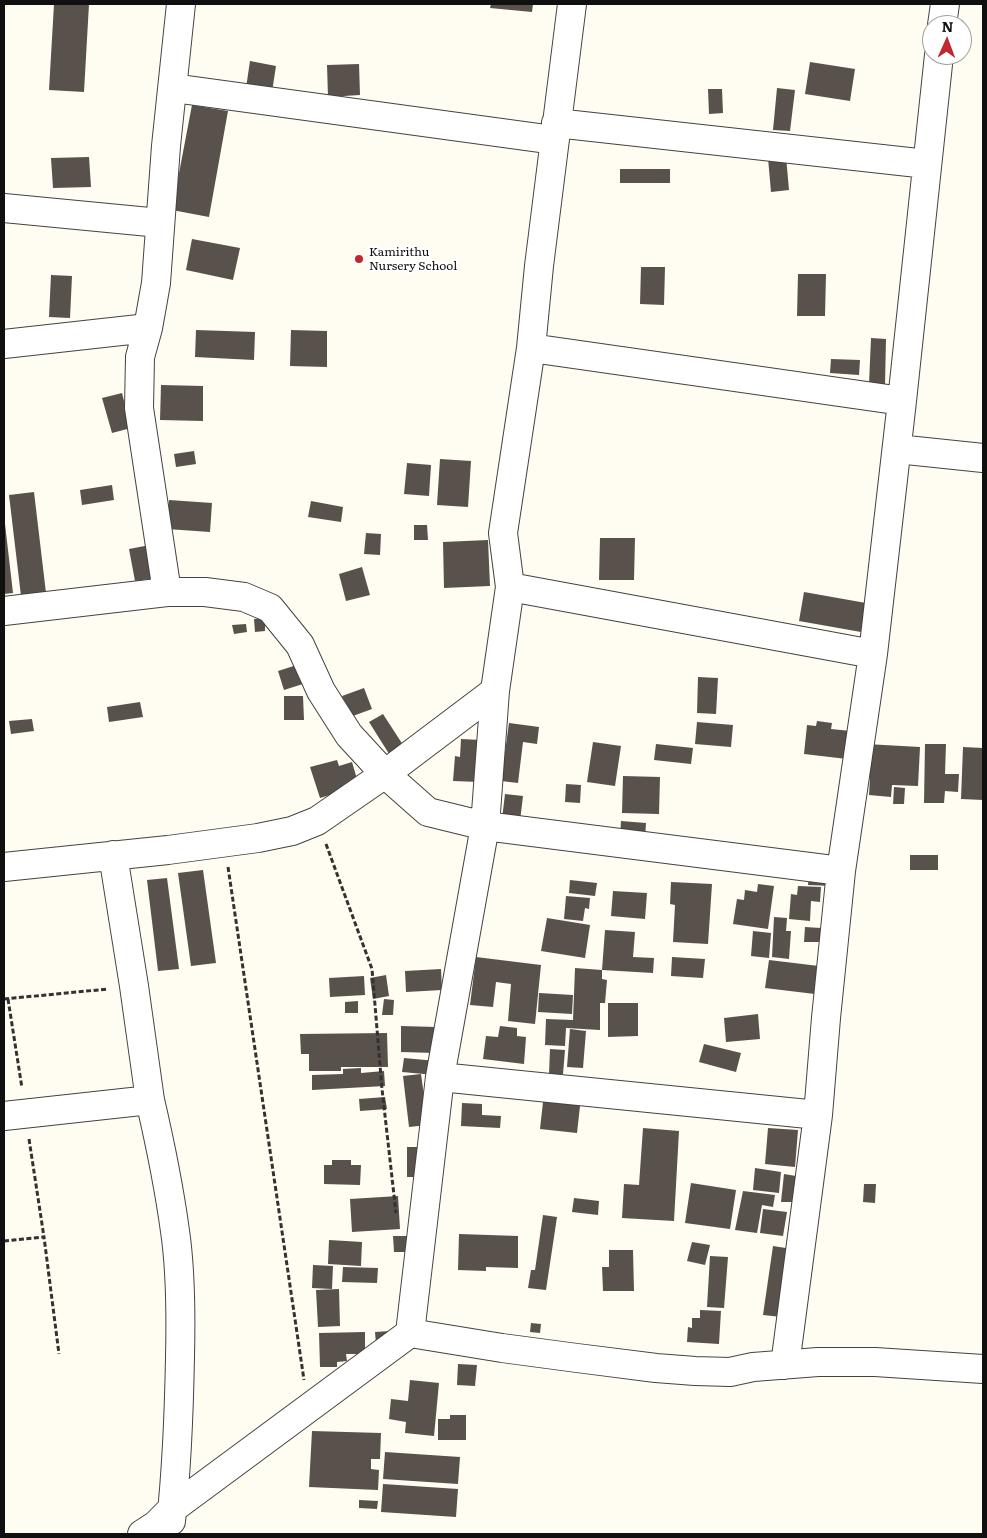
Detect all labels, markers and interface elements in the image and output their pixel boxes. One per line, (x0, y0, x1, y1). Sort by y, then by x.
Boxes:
north arrow (922, 15, 972, 65)
text: N (941, 16, 954, 36)
place label: Kamirithu Nursery School (369, 245, 457, 273)
marker: Kamirithu Nursery School (353, 253, 365, 265)

